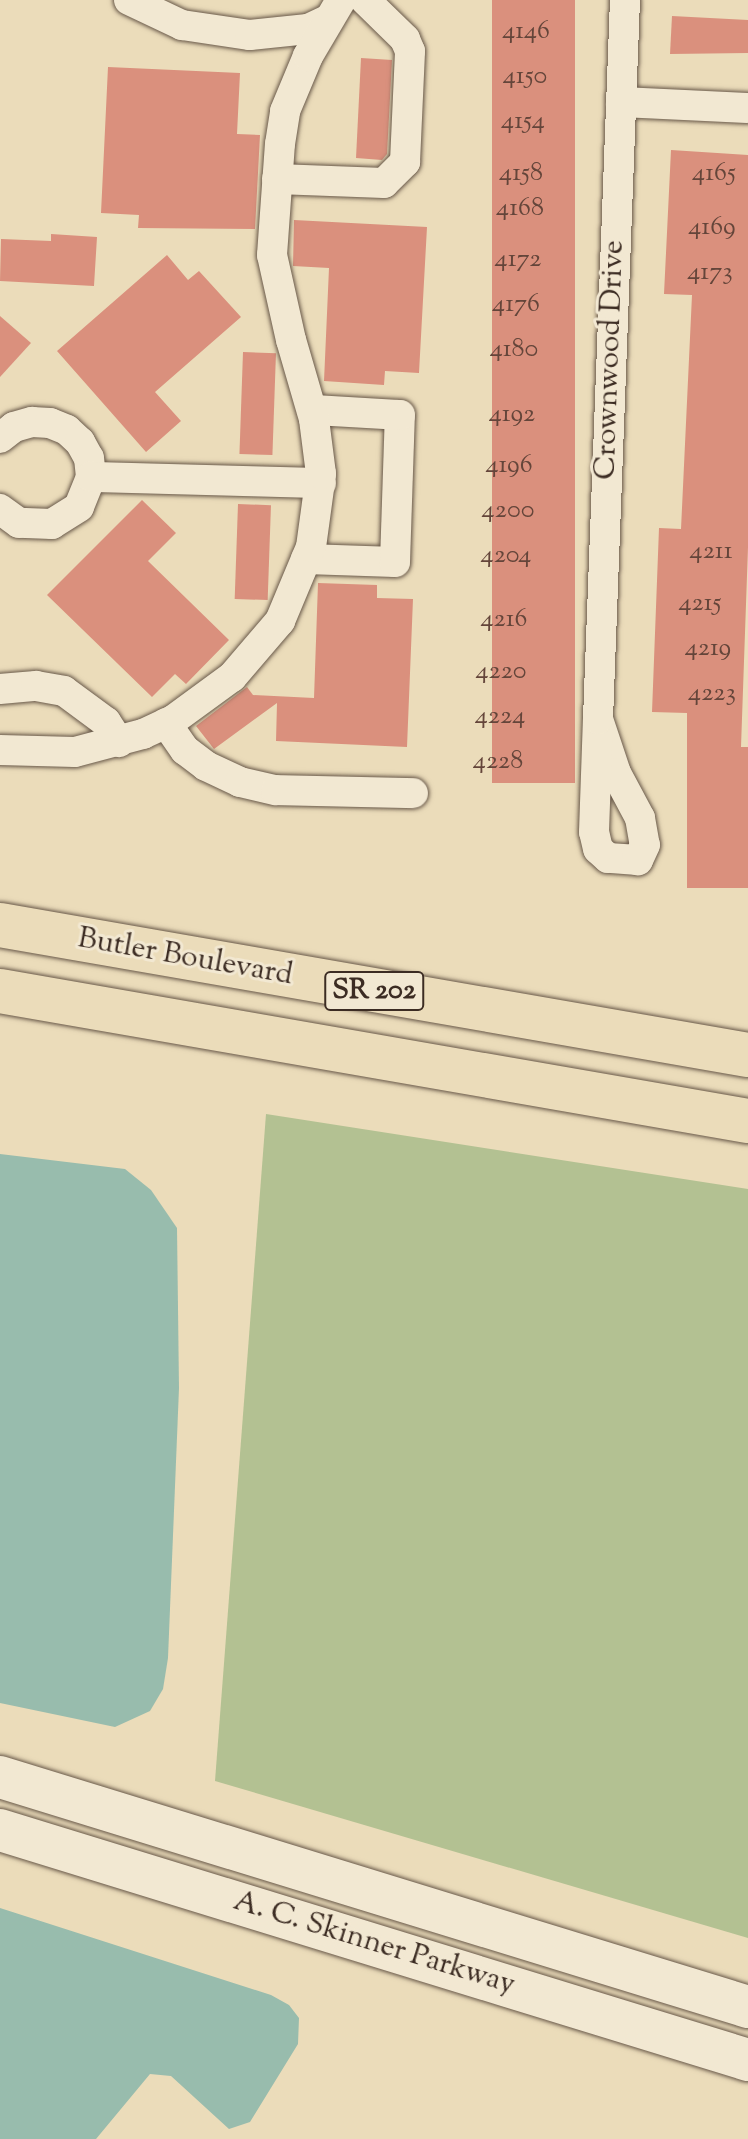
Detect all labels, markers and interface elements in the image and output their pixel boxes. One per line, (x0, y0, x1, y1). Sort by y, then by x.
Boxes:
house number: 4146 (502, 16, 550, 48)
house number: 4150 (503, 61, 547, 93)
house number: 4154 (501, 106, 545, 138)
house number: 4158 (499, 158, 543, 190)
house number: 4165 (692, 158, 736, 190)
house number: 4168 (496, 193, 544, 225)
house number: 4169 (688, 212, 736, 244)
street label: Crownwood Drive (589, 240, 633, 480)
house number: 4172 (495, 244, 541, 276)
house number: 4173 (687, 257, 733, 289)
house number: 4176 (492, 289, 540, 321)
house number: 4180 (490, 334, 538, 366)
house number: 4192 (489, 399, 535, 431)
house number: 4196 (485, 450, 533, 482)
house number: 4200 (482, 495, 534, 527)
house number: 4211 (690, 536, 732, 568)
house number: 4204 (481, 540, 531, 572)
house number: 4215 (678, 588, 722, 620)
house number: 4216 (480, 604, 528, 636)
house number: 4219 (685, 633, 731, 665)
house number: 4220 (475, 656, 527, 688)
house number: 4223 (688, 678, 736, 710)
house number: 4224 (475, 701, 525, 733)
house number: 4228 (473, 746, 523, 778)
street label: Butler Boulevard (75, 921, 295, 995)
road number: SR 202 (324, 967, 424, 1015)
street label: A. C. Skinner Parkway (229, 1884, 519, 2004)

